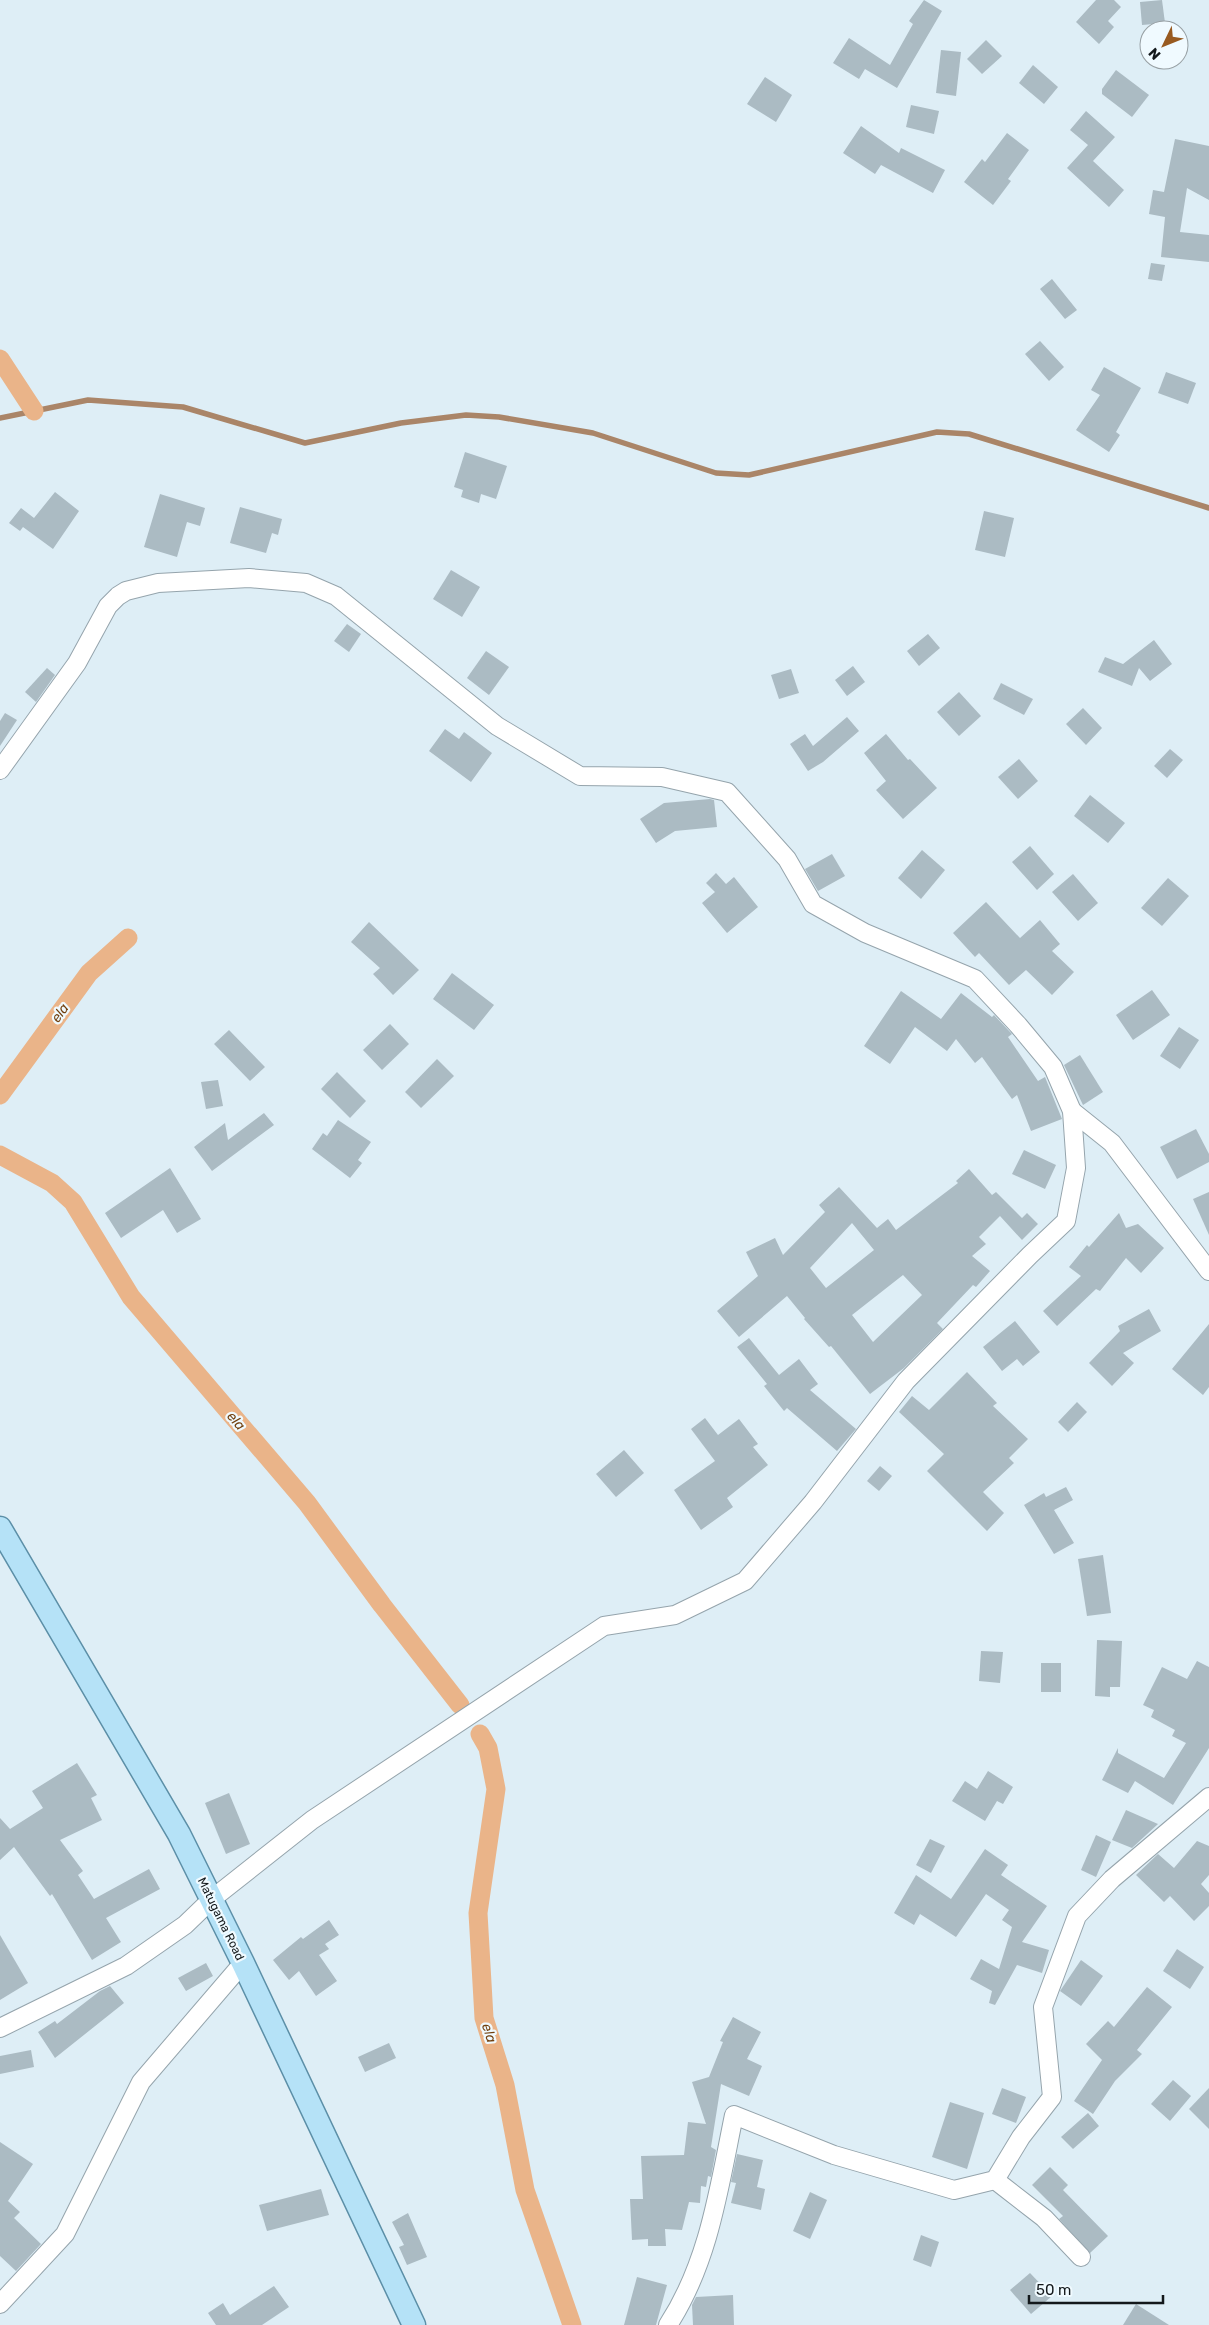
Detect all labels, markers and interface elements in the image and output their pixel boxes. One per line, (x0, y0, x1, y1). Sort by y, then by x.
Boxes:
north arrow (1139, 20, 1189, 70)
text: N (1145, 44, 1165, 63)
water label: ela (47, 1000, 73, 1026)
water label: ela (223, 1408, 249, 1434)
street label: Matugama Road (195, 1875, 247, 1963)
water label: ela (478, 2021, 500, 2045)
scale bar (1029, 2272, 1163, 2304)
text: 50 m (1036, 2281, 1071, 2299)

